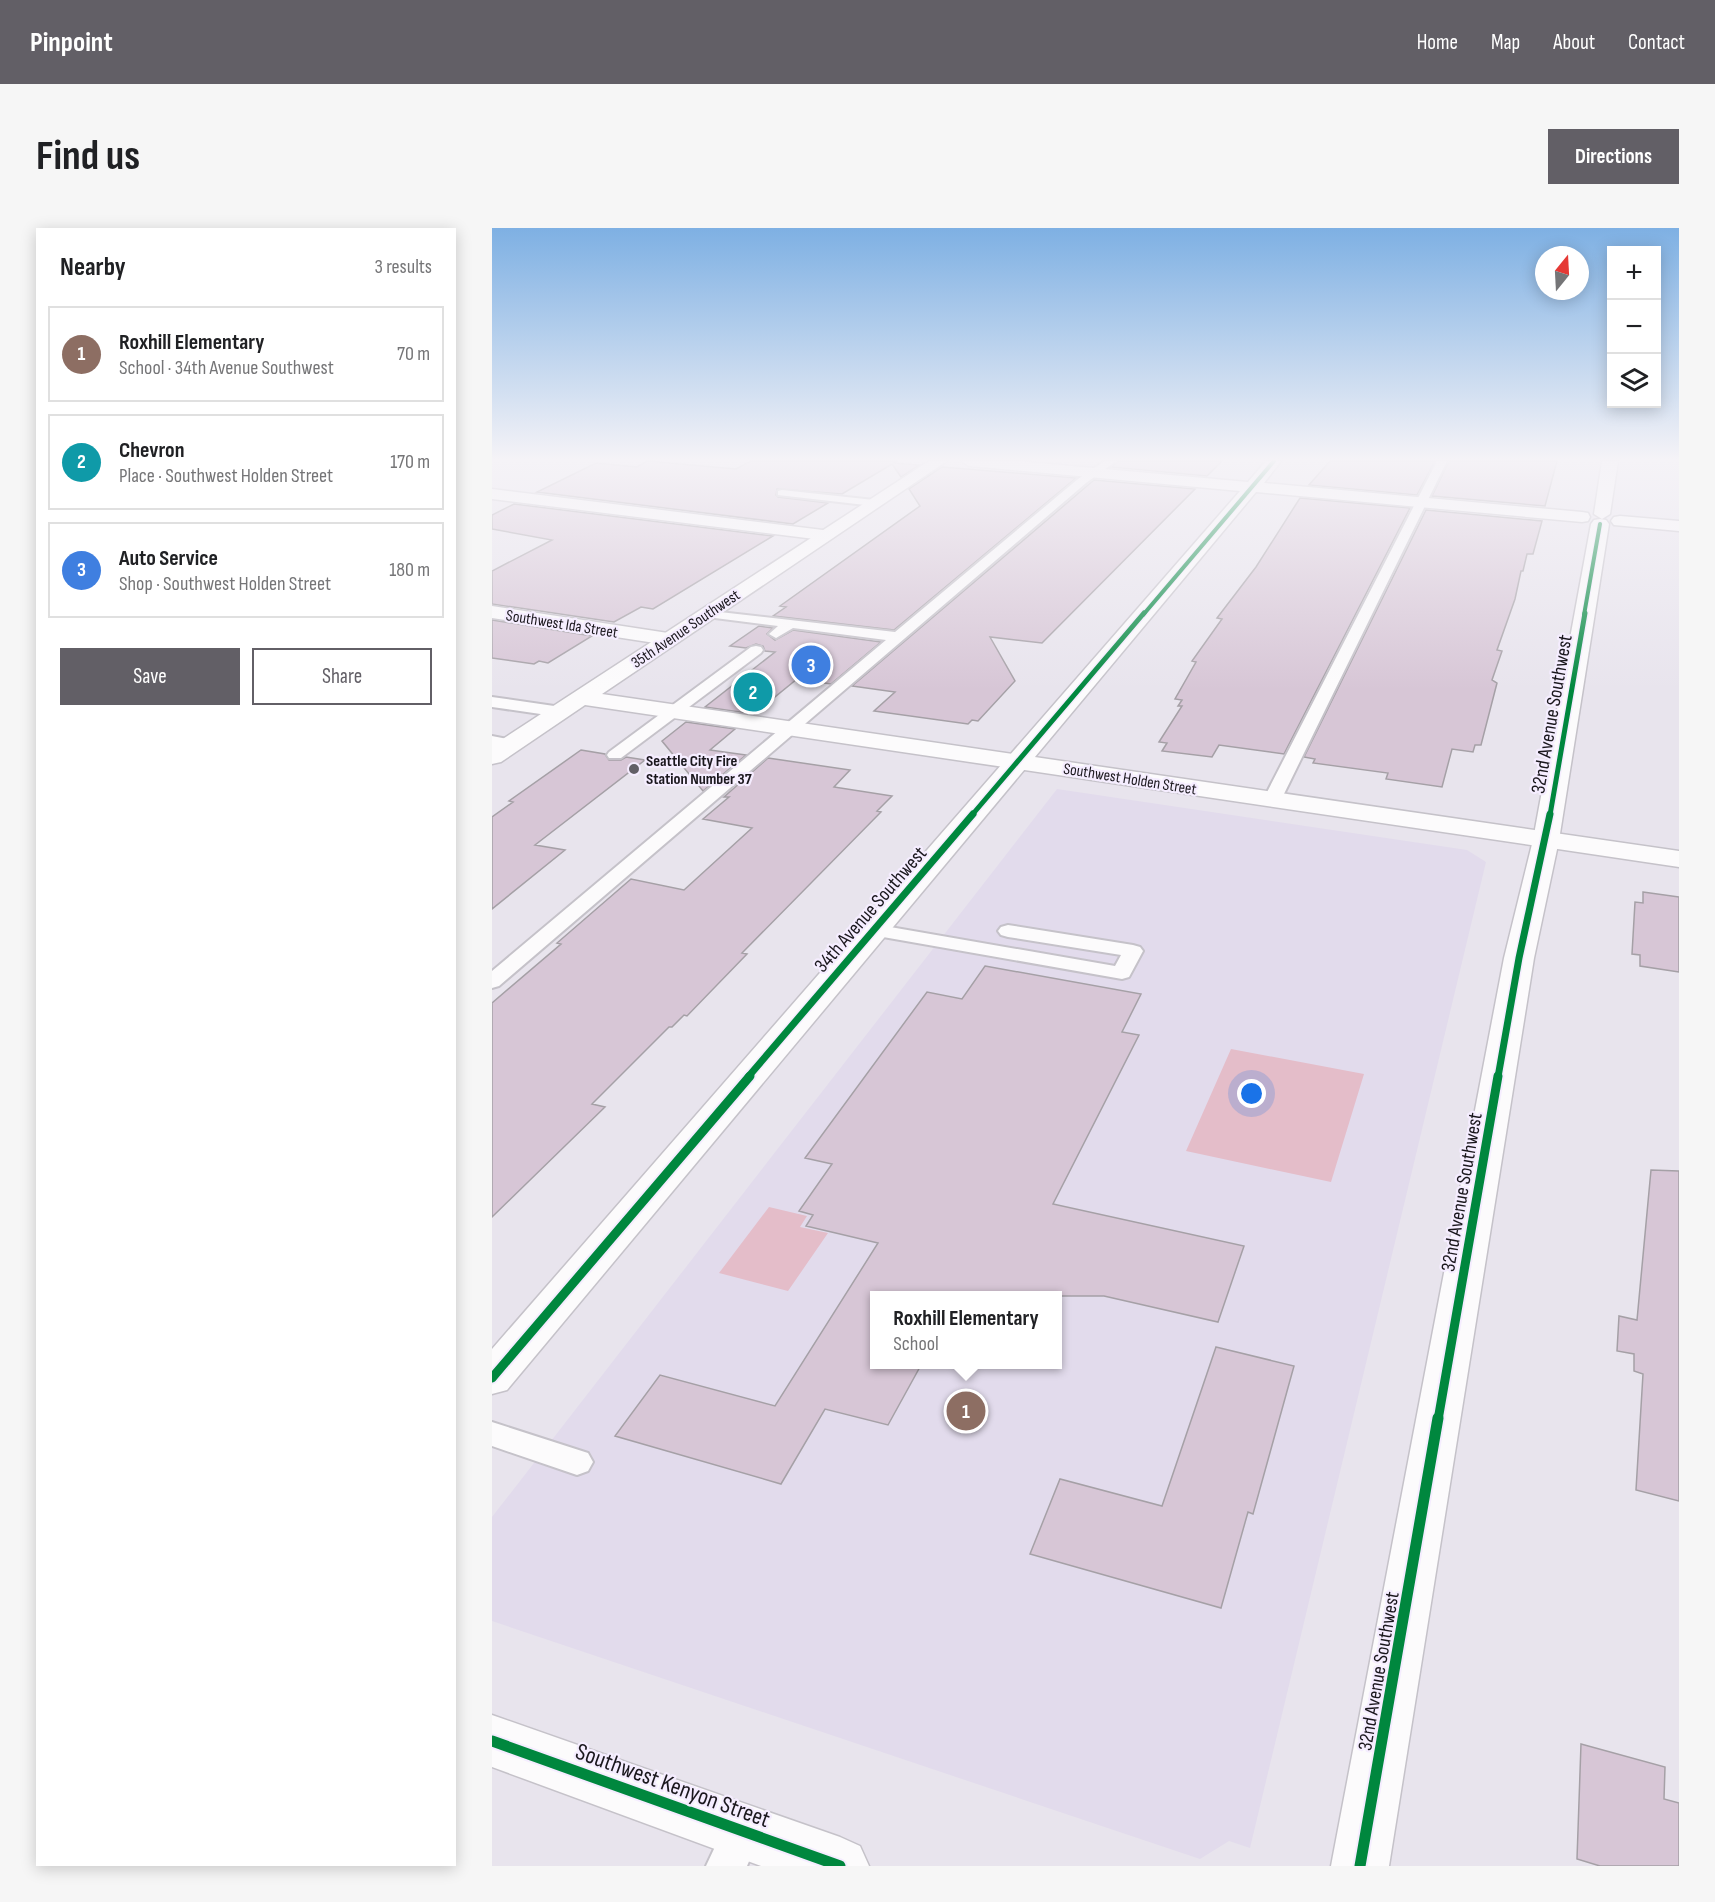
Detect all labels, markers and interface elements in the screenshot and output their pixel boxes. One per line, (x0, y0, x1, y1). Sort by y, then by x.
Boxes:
text: Pinpoint (30, 26, 113, 59)
text: Home (1417, 30, 1458, 55)
text: Map (1491, 30, 1520, 55)
text: About (1553, 30, 1595, 55)
text: Contact (1628, 30, 1685, 55)
button: Directions (1548, 129, 1679, 184)
text: Find us (36, 131, 140, 182)
north arrow (1535, 246, 1589, 300)
map controls (1607, 246, 1661, 408)
button: + (1607, 246, 1661, 300)
text: Nearby (60, 252, 126, 283)
text: 3 results (375, 255, 432, 279)
button: − (1607, 300, 1661, 354)
text: Roxhill Elementary (119, 329, 264, 356)
text: 1 (78, 342, 85, 366)
text: 70 m (397, 342, 430, 366)
button: layers (1607, 354, 1661, 408)
text: School · 34th Avenue Southwest (119, 356, 334, 380)
text: Chevron (119, 437, 184, 464)
text: 2 (77, 450, 86, 474)
text: 170 m (390, 450, 430, 474)
text: Place · Southwest Holden Street (119, 464, 333, 488)
text: Auto Service (119, 545, 218, 572)
text: 3 (77, 558, 86, 582)
text: 180 m (389, 558, 430, 582)
text: Shop · Southwest Holden Street (119, 572, 331, 596)
street label: 35th Avenue Southwest (628, 586, 744, 673)
street label: Southwest Ida Street (505, 606, 619, 643)
street label: 32nd Avenue Southwest (1526, 633, 1578, 796)
pin: 3 (792, 642, 830, 688)
button: Save (60, 648, 240, 705)
button: Share (252, 648, 432, 705)
pin: 2 (734, 670, 772, 714)
place label: Seattle City Fire Station Number 37 (646, 752, 752, 789)
street label: Southwest Holden Street (1062, 760, 1198, 799)
marker: Seattle City Fire Station Number 37 (627, 762, 641, 776)
street label: 34th Avenue Southwest (810, 842, 932, 978)
your location (1237, 1079, 1266, 1108)
street label: 32nd Avenue Southwest (1436, 1111, 1488, 1274)
popup (870, 1291, 1062, 1369)
text: Roxhill Elementary (893, 1305, 1039, 1332)
text: School (893, 1332, 939, 1356)
pin: 1 (946, 1388, 986, 1434)
street label: 32nd Avenue Southwest (1353, 1590, 1405, 1753)
street label: Southwest Kenyon Street (572, 1737, 774, 1834)

